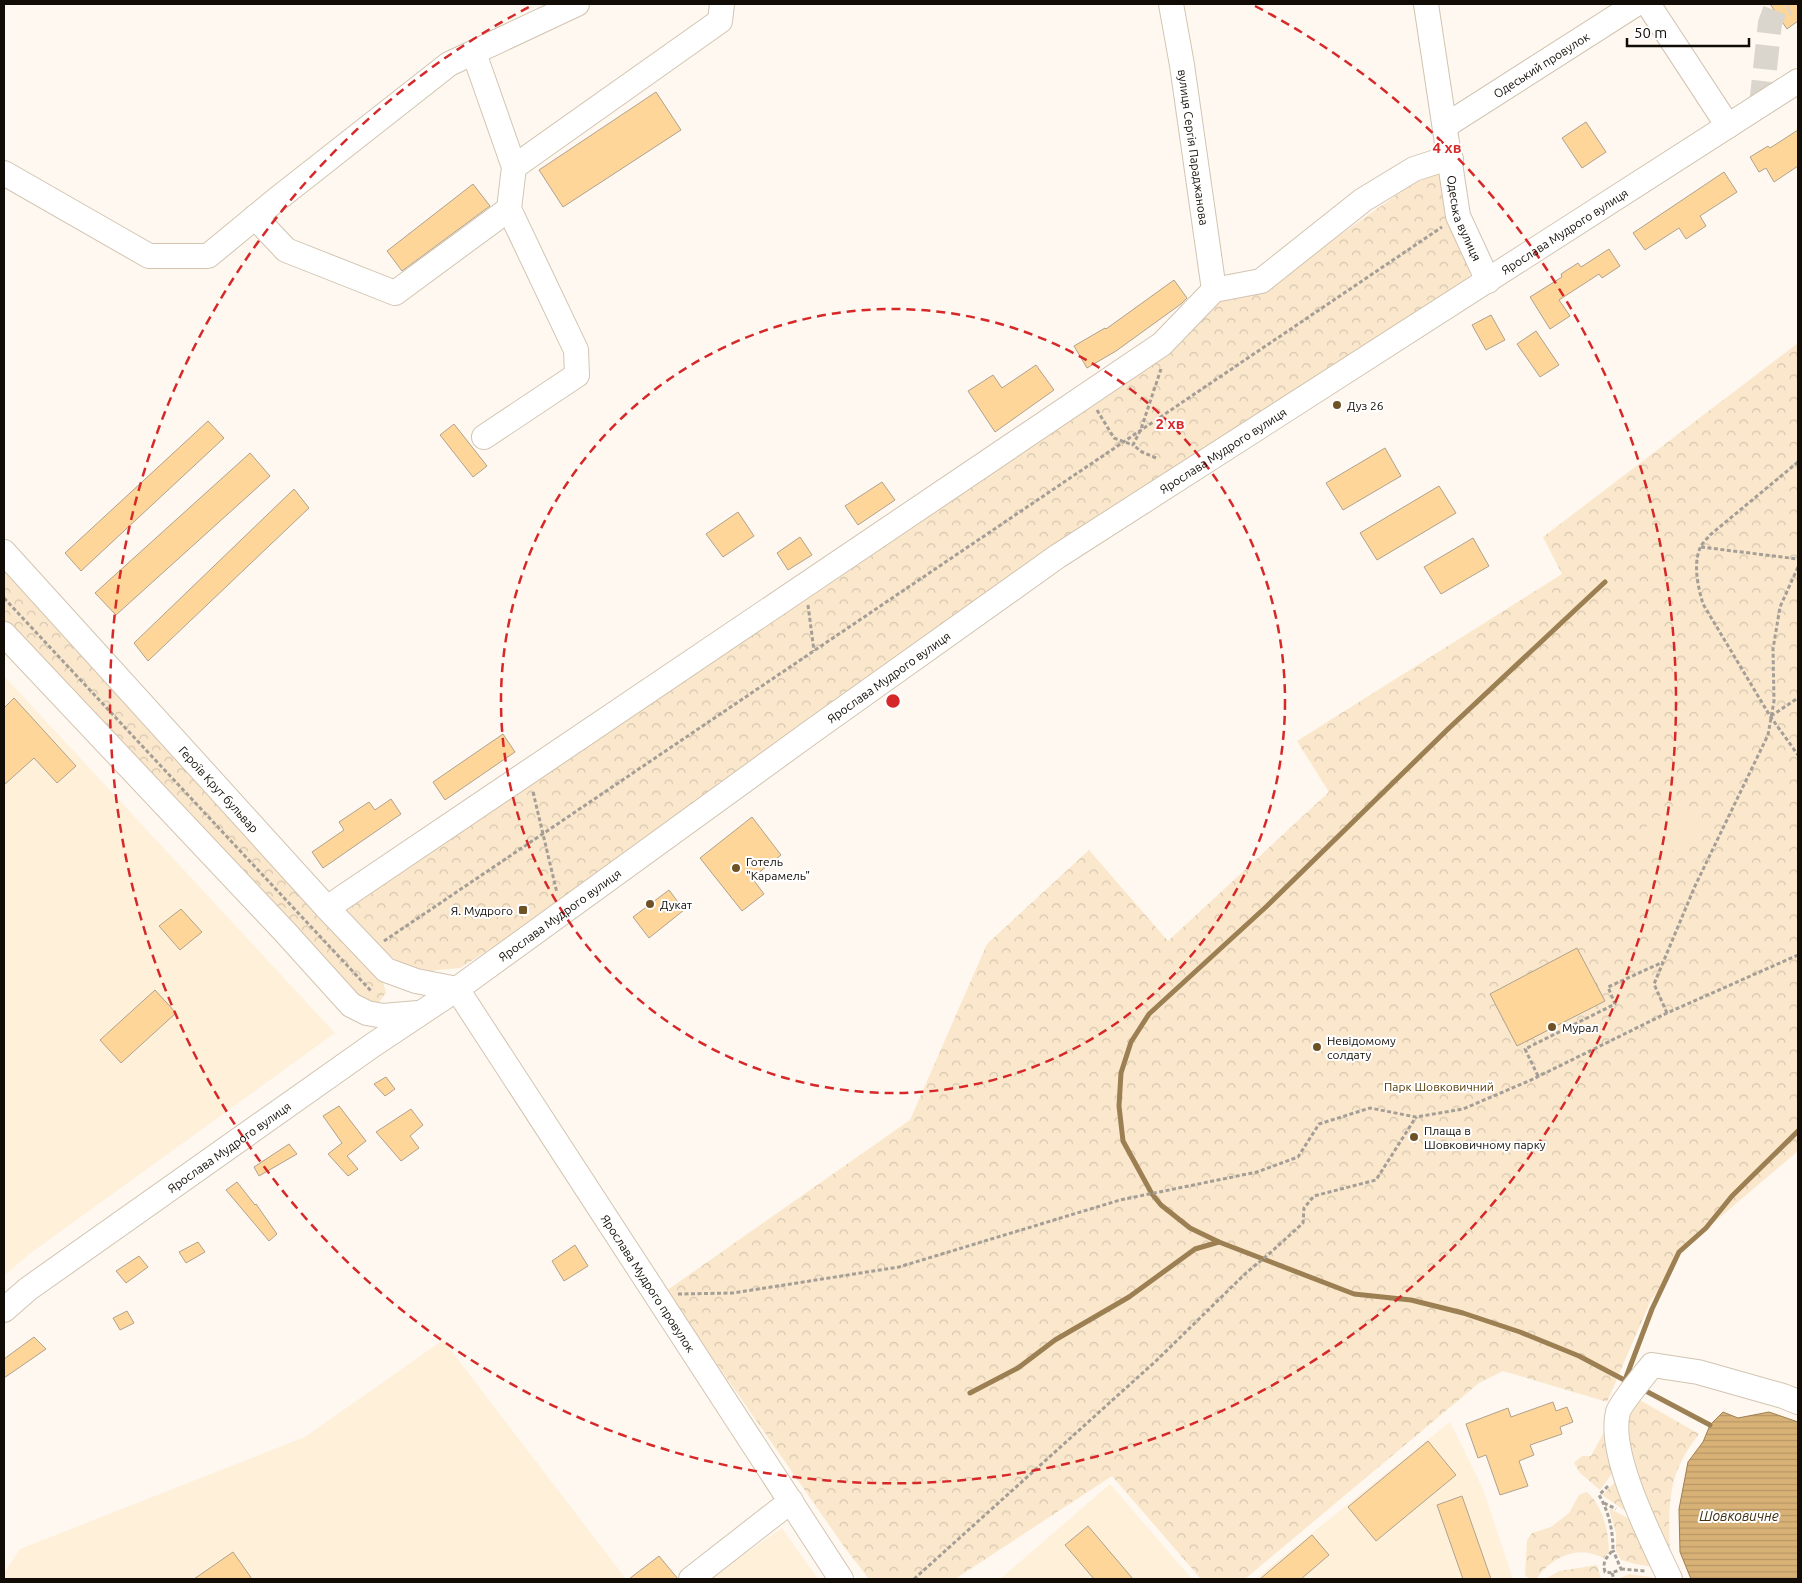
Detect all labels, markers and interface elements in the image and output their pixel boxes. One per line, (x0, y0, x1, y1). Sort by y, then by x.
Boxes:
scale bar (1627, 15, 1750, 47)
text: 50 m (1634, 24, 1667, 41)
street label: Одеський провулок (1491, 29, 1591, 100)
street label: вулиця Сергія Параджанова (1176, 68, 1211, 226)
text: 4 хв (1433, 139, 1462, 156)
street label: Одеська вулиця (1445, 174, 1484, 263)
street label: Ярослава Мудрого вулиця (1499, 186, 1630, 276)
marker: Дуз 26 (1331, 399, 1343, 411)
place label: Дуз 26 (1347, 399, 1384, 412)
street label: Ярослава Мудрого вулиця (1157, 405, 1288, 496)
text: 2 хв (1156, 415, 1185, 432)
street label: Ярослава Мудрого вулиця (825, 629, 952, 725)
centre of rings (884, 692, 902, 710)
street label: Героїв Крут бульвар (177, 743, 261, 835)
place label: Готель "Карамель" (746, 855, 810, 882)
marker: Готель "Карамель" (730, 862, 742, 874)
street label: Ярослава Мудрого вулиця (496, 866, 623, 963)
marker: Дукат (644, 898, 656, 910)
place label: Дукат (660, 898, 693, 911)
place label: Я. Мудрого (451, 904, 513, 917)
marker: Я. Мудрого (517, 904, 529, 916)
marker: Мурал (1546, 1021, 1558, 1033)
place label: Мурал (1562, 1021, 1598, 1034)
place label: Невідомому солдату (1327, 1034, 1396, 1061)
marker: Невідомому солдату (1311, 1041, 1323, 1053)
park label: Парк Шовковичний (1384, 1080, 1494, 1093)
street label: Ярослава Мудрого вулиця (165, 1099, 293, 1195)
place label: Плаща в Шовковичному парку (1424, 1124, 1546, 1151)
marker: Плаща в Шовковичному парку (1408, 1131, 1420, 1143)
street label: Ярослава Мудрого провулок (599, 1212, 698, 1354)
water label: Шовковичне (1699, 1508, 1779, 1524)

